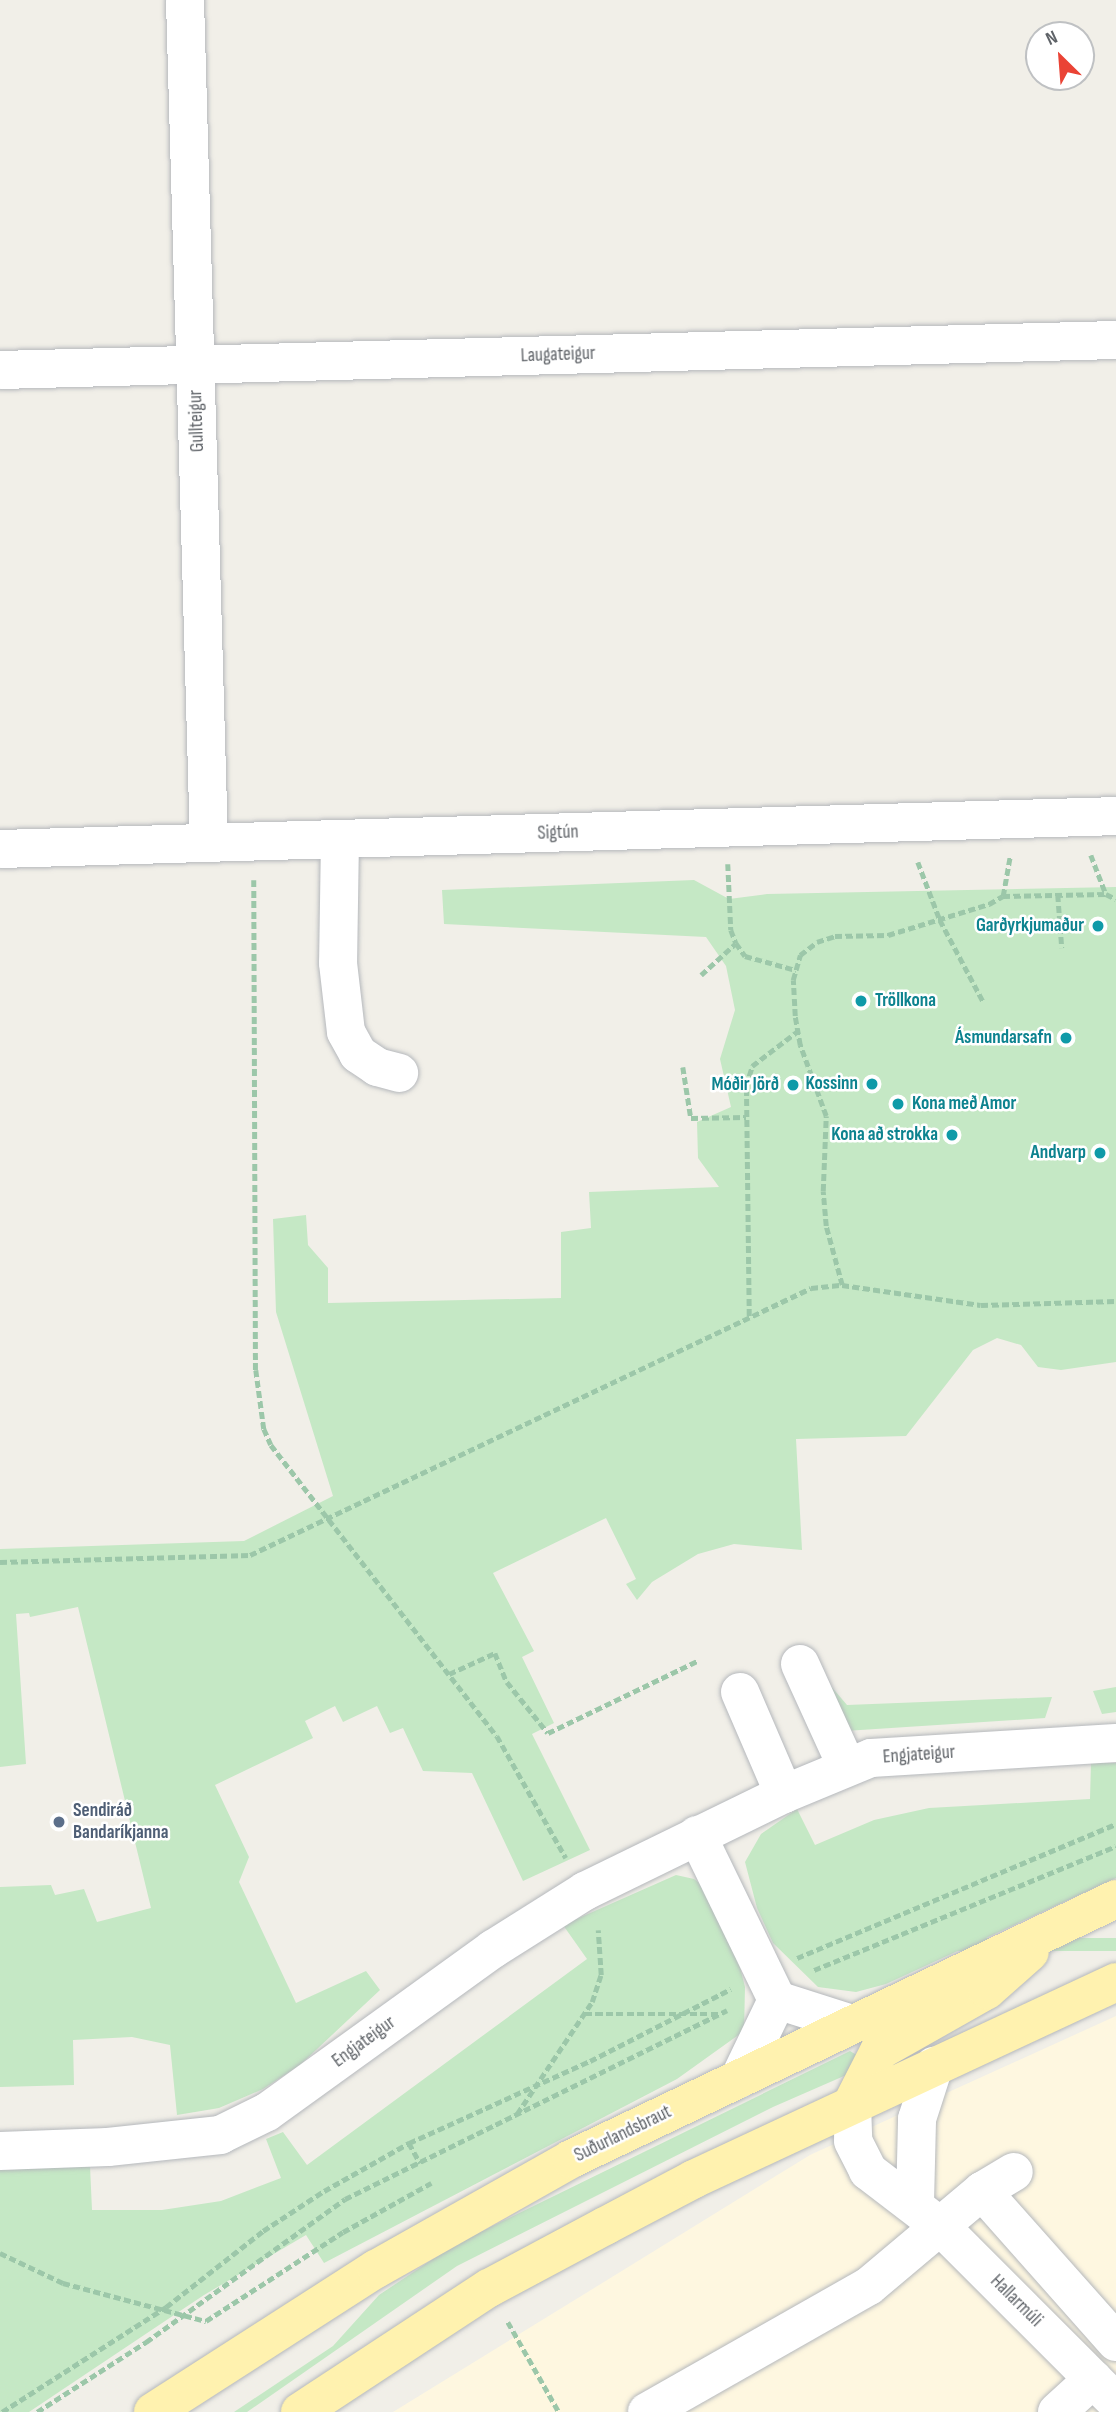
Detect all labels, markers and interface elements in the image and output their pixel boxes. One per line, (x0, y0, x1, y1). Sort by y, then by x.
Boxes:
north arrow (1025, 21, 1095, 91)
text: N (1042, 26, 1061, 51)
street label: Laugateigur (520, 342, 596, 368)
street label: Gullteigur (185, 389, 209, 453)
street label: Sigtún (537, 821, 579, 845)
place label: Garðyrkjumaður (976, 915, 1084, 937)
marker: Garðyrkjumaður (1090, 918, 1106, 934)
place label: Tröllkona (875, 990, 936, 1012)
marker: Tröllkona (853, 993, 869, 1009)
place label: Ásmundarsafn (955, 1027, 1052, 1049)
marker: Ásmundarsafn (1058, 1030, 1074, 1046)
place label: Kossinn (806, 1073, 858, 1095)
place label: Móðir Jörð (711, 1074, 779, 1096)
marker: Kossinn (864, 1076, 880, 1092)
marker: Móðir Jörð (785, 1077, 801, 1093)
place label: Kona með Amor (912, 1093, 1016, 1115)
marker: Kona með Amor (890, 1096, 906, 1112)
place label: Kona að strokka (831, 1124, 938, 1146)
marker: Kona að strokka (944, 1127, 960, 1143)
place label: Andvarp (1030, 1142, 1086, 1164)
marker: Andvarp (1092, 1145, 1108, 1161)
street label: Engjateigur (882, 1741, 956, 1769)
place label: Sendiráð Bandaríkjanna (73, 1800, 168, 1844)
marker: Sendiráð Bandaríkjanna (51, 1814, 67, 1830)
street label: Engjateigur (328, 2011, 400, 2073)
street label: Suðurlandsbraut (571, 2101, 675, 2167)
street label: Hallarmúli (985, 2270, 1047, 2332)

